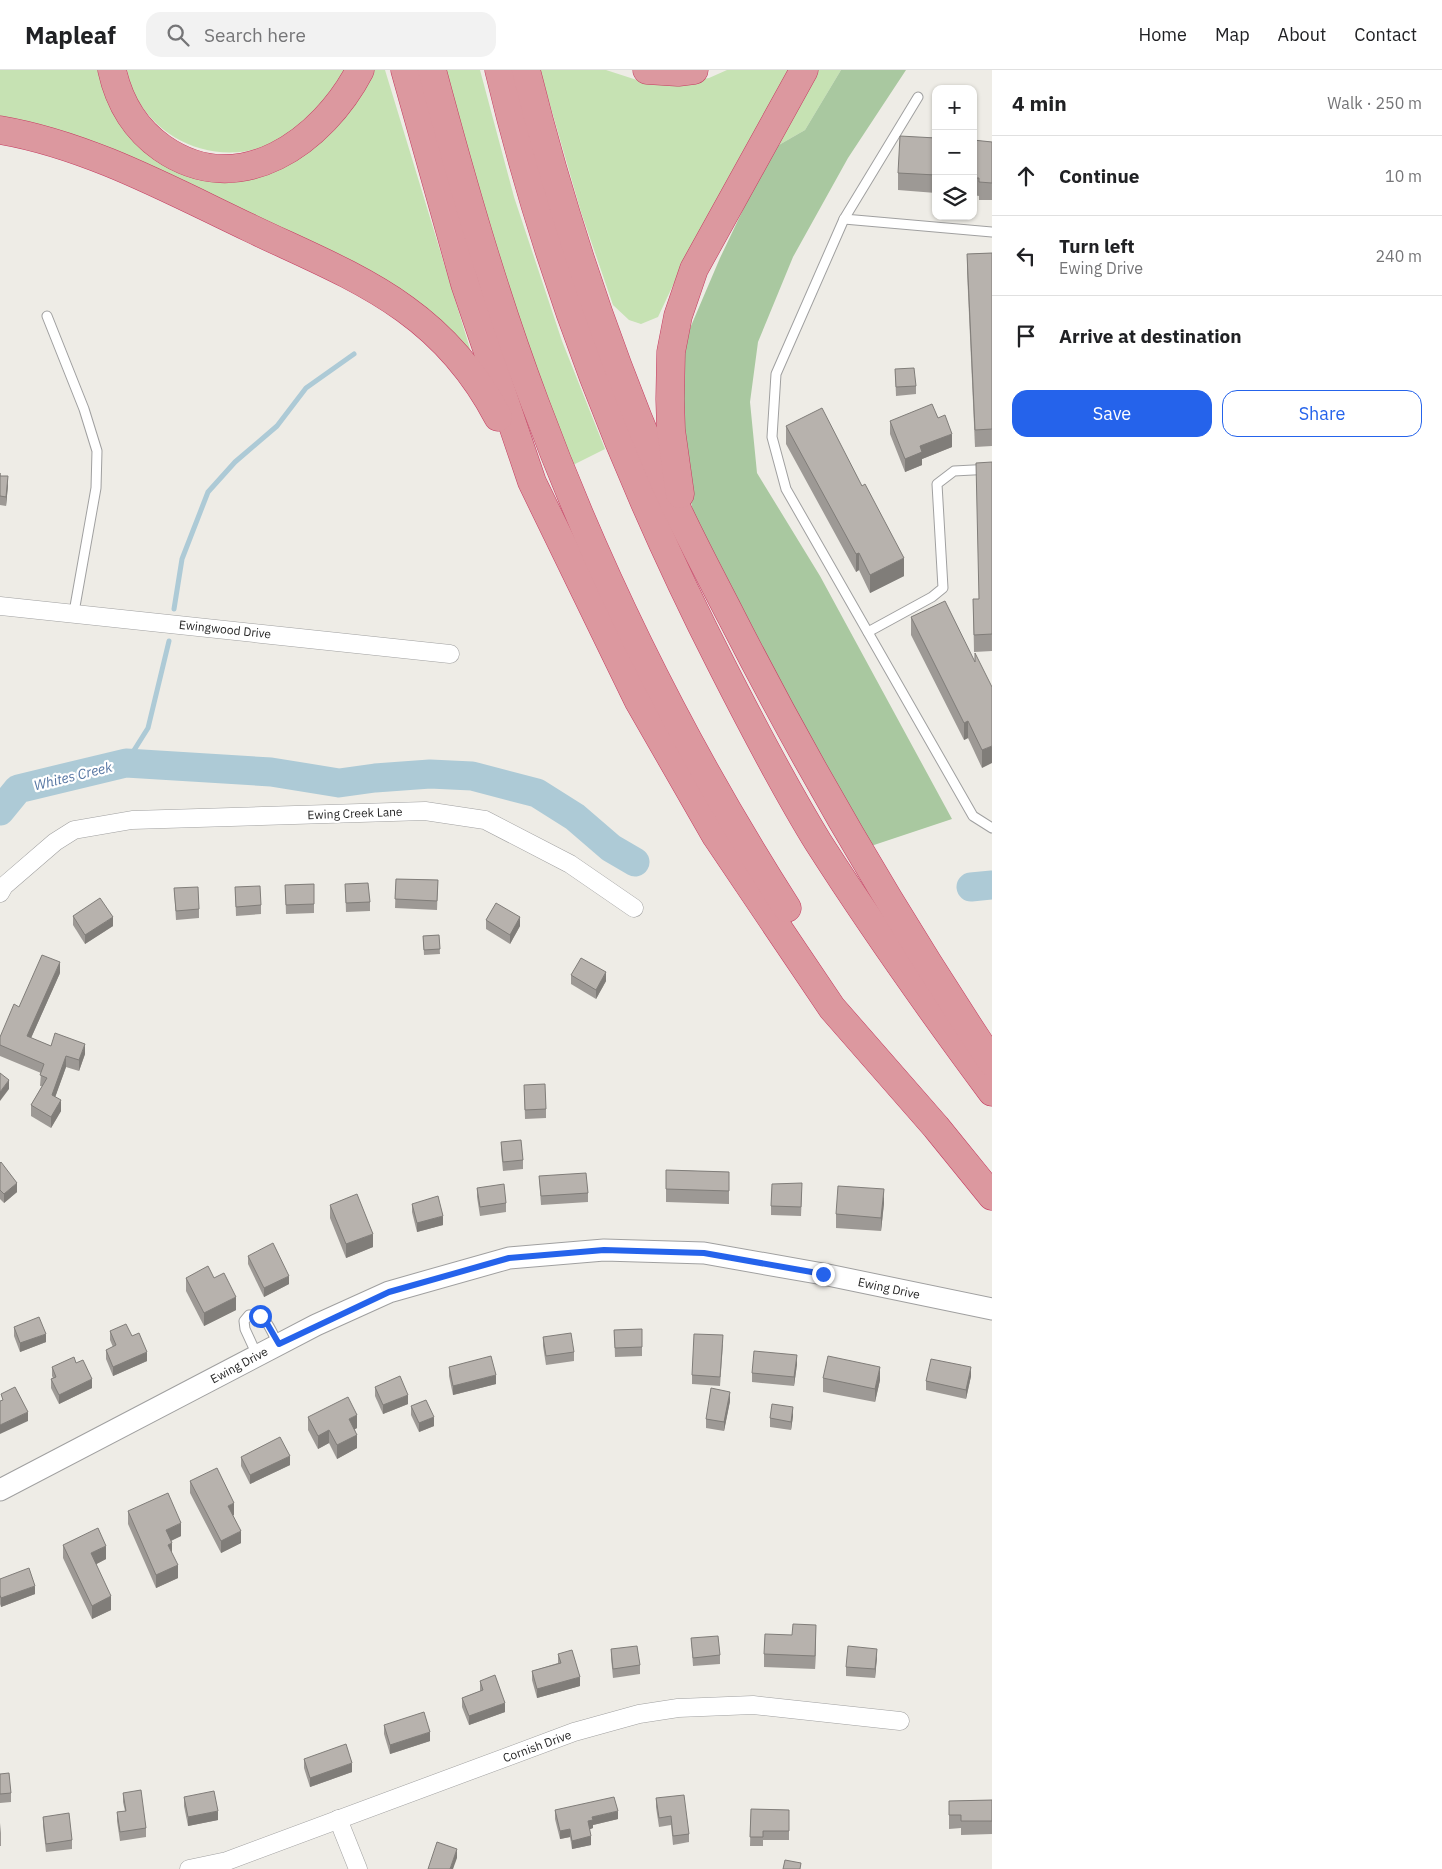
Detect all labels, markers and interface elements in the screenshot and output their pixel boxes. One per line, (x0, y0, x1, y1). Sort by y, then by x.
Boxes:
search box (146, 12, 496, 57)
text: Mapleaf (25, 19, 116, 51)
icon: search (164, 21, 192, 49)
text: Search here (204, 23, 306, 47)
text: Home (1139, 23, 1187, 46)
text: Map (1215, 23, 1250, 46)
text: About (1278, 23, 1326, 46)
text: Contact (1354, 23, 1417, 46)
map controls (932, 85, 977, 220)
button: + (932, 85, 977, 130)
text: 4 min (1012, 89, 1067, 117)
text: Walk · 250 m (1327, 93, 1422, 113)
button: − (932, 130, 977, 175)
icon: ahead (1012, 162, 1040, 190)
text: Continue (1059, 164, 1139, 188)
text: 10 m (1385, 166, 1422, 186)
button: layers (932, 175, 977, 220)
text: Turn left (1059, 234, 1135, 258)
icon: left (1012, 242, 1040, 270)
text: 240 m (1375, 246, 1422, 266)
text: Ewing Drive (1059, 258, 1143, 278)
icon: arrive (1012, 322, 1040, 350)
text: Arrive at destination (1059, 324, 1242, 348)
button: Save (1012, 390, 1212, 437)
button: Share (1222, 390, 1422, 437)
street label: Ewingwood Drive (178, 617, 272, 641)
water label: Whites Creek (32, 757, 115, 794)
street label: Ewing Creek Lane (307, 804, 403, 822)
route end (812, 1263, 835, 1286)
street label: Ewing Drive (857, 1274, 922, 1302)
route start (249, 1305, 272, 1328)
street label: Ewing Drive (208, 1343, 271, 1386)
street label: Cornish Drive (501, 1727, 574, 1765)

